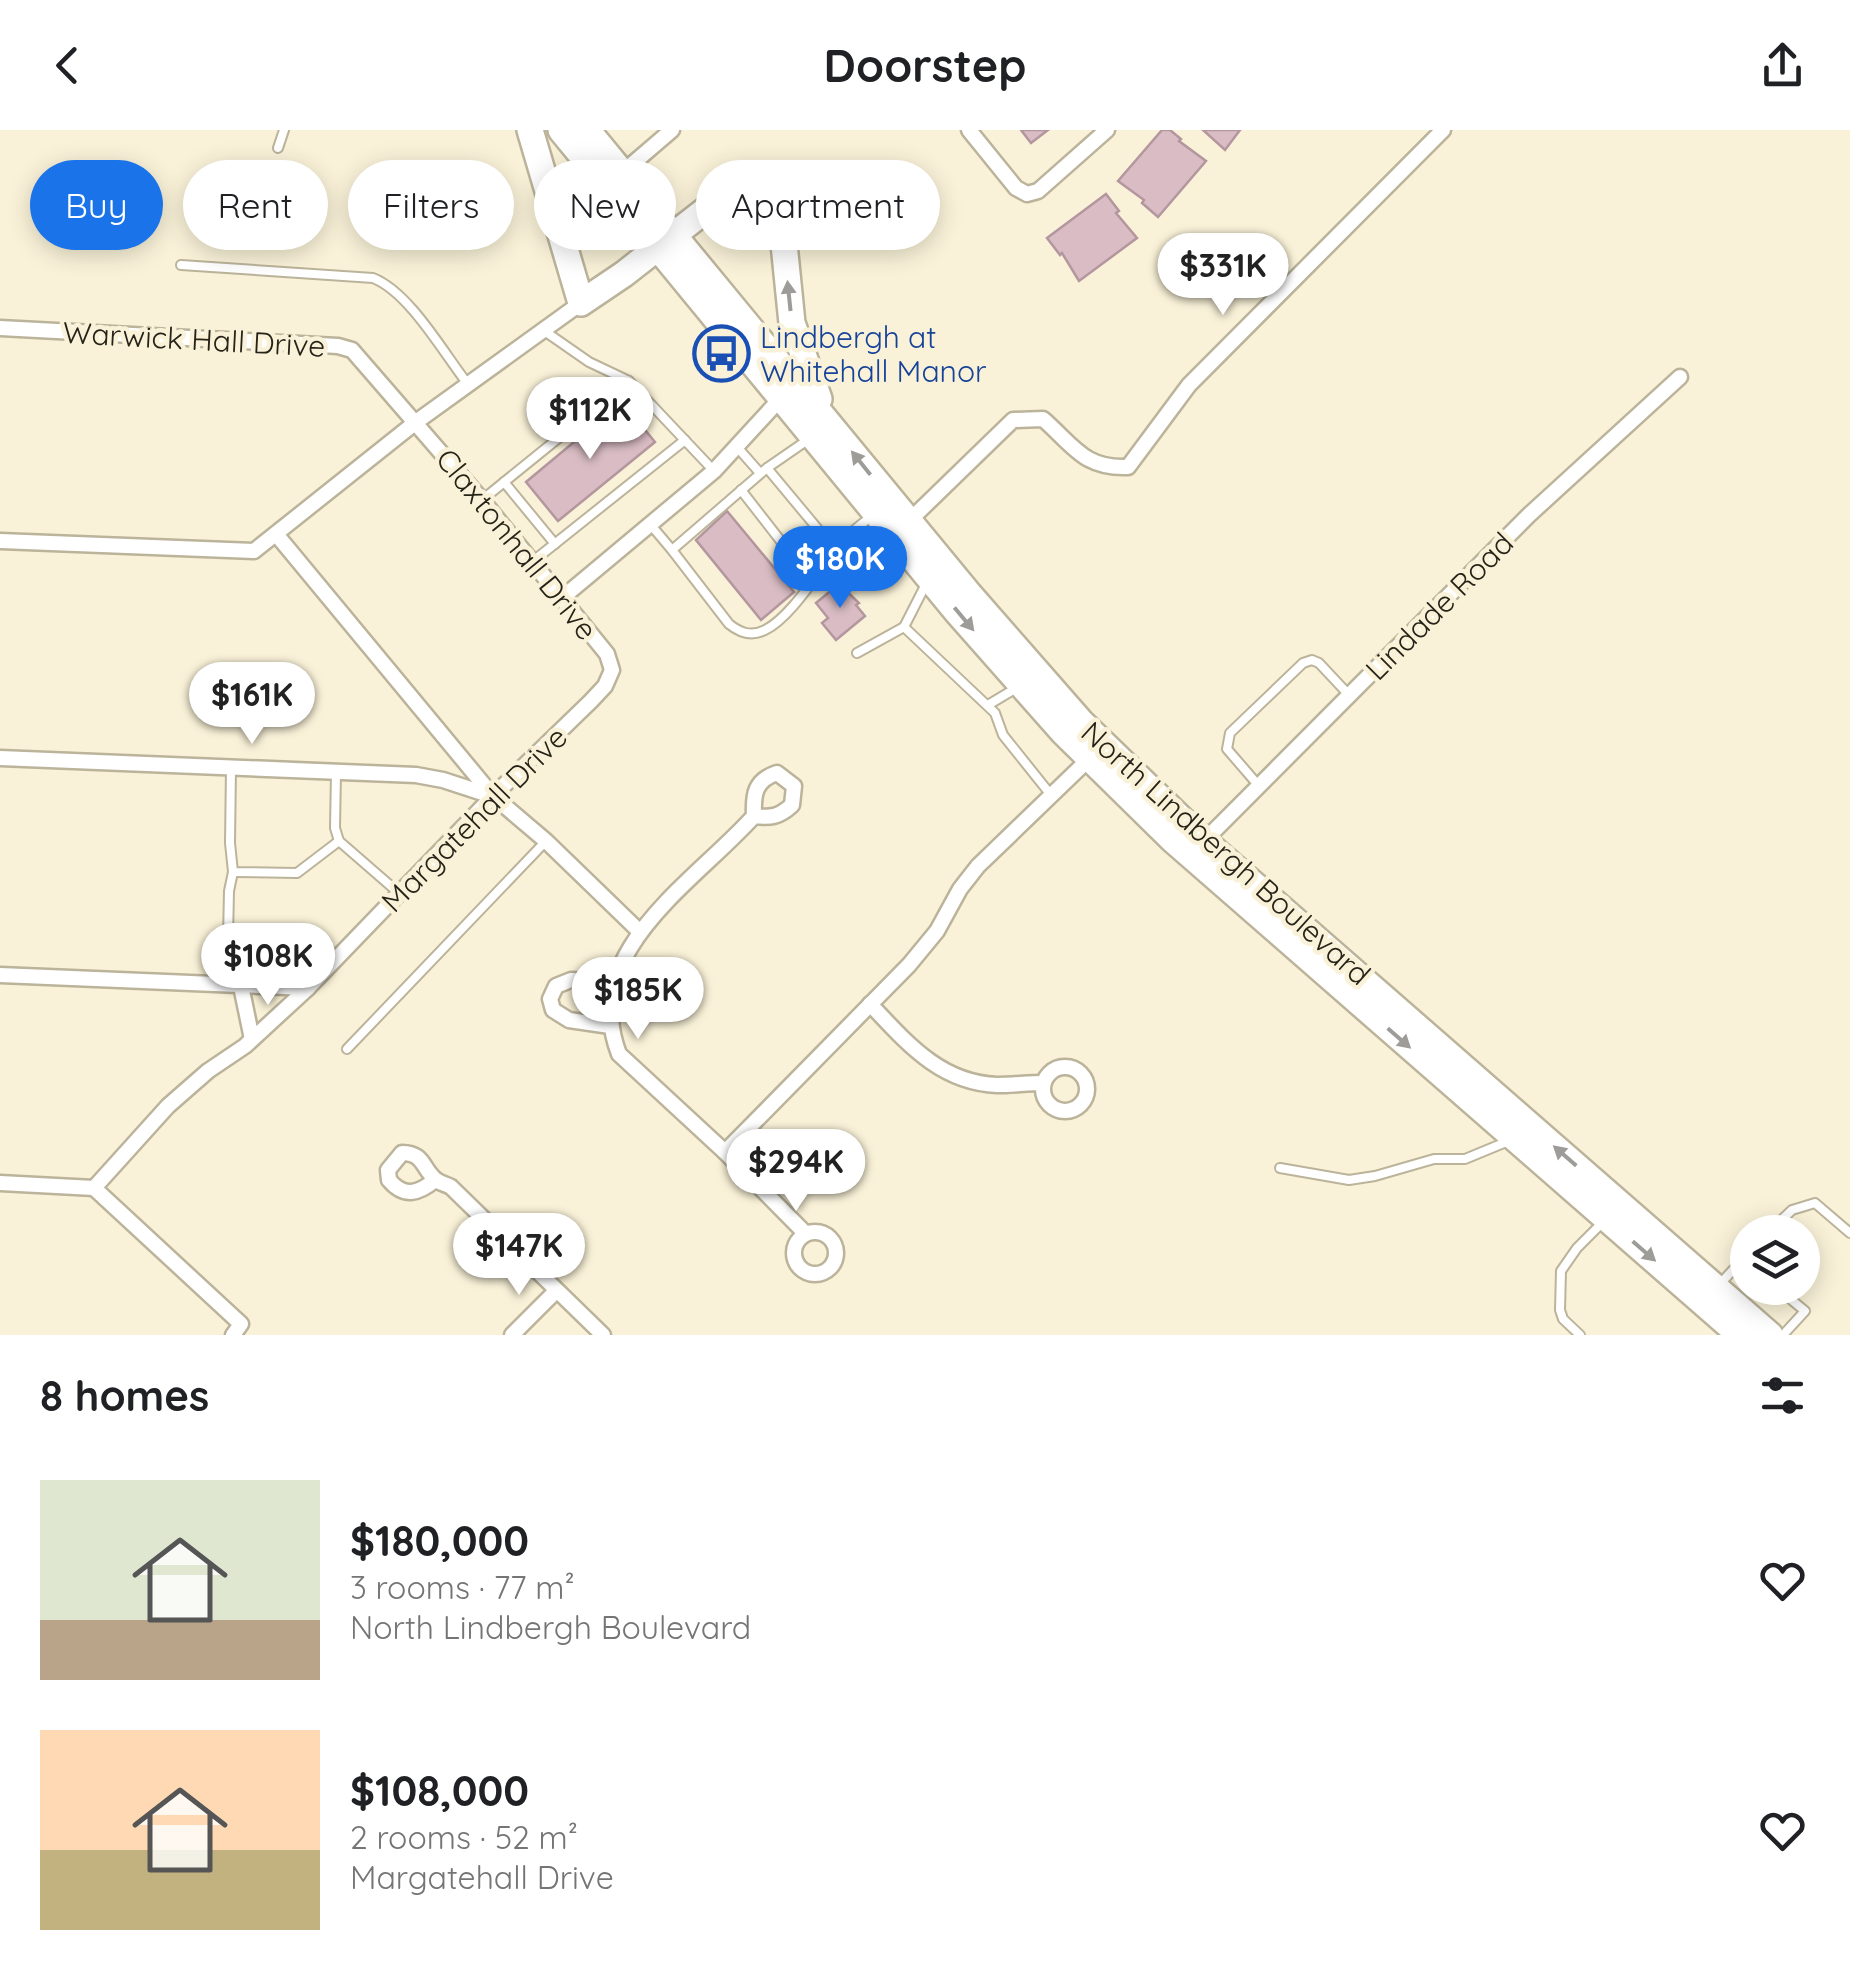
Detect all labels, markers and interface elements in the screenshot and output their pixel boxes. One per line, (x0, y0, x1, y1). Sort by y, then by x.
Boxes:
text: Doorstep (824, 37, 1026, 93)
icon: back (40, 38, 95, 93)
icon: share (1755, 38, 1810, 93)
chip: Buy (30, 160, 163, 250)
chip: Rent (183, 160, 328, 250)
chip: Filters (348, 160, 514, 250)
chip: New (534, 160, 676, 250)
chip: Apartment (696, 160, 940, 250)
pin: $331K (1153, 233, 1293, 318)
text: $331K (1180, 245, 1266, 285)
one-way arrow (781, 280, 797, 312)
street label: Warwick Hall Drive (62, 313, 326, 365)
place label: Lindbergh at Whitehall Manor (760, 318, 987, 390)
bus stop icon: Lindbergh at Whitehall Manor (691, 324, 751, 384)
pin: $112K (520, 377, 660, 462)
text: $112K (548, 389, 632, 429)
street label: Claxtonhall Drive (428, 440, 606, 648)
one-way arrow (851, 450, 872, 476)
street label: Lindade Road (1357, 524, 1521, 688)
pin: $180K (770, 526, 910, 611)
text: $180K (795, 538, 885, 578)
one-way arrow (952, 607, 974, 632)
pin: $161K (182, 662, 322, 747)
text: $161K (211, 674, 293, 714)
street label: North Lindbergh Boulevard (1074, 713, 1378, 993)
street label: Margatehall Drive (373, 718, 575, 920)
pin: $108K (198, 923, 338, 1008)
text: $108K (223, 935, 313, 975)
pin: $185K (568, 957, 708, 1042)
text: $185K (594, 969, 682, 1009)
one-way arrow (1387, 1026, 1412, 1048)
pin: $294K (726, 1129, 866, 1214)
text: $294K (748, 1141, 844, 1181)
one-way arrow (1553, 1145, 1578, 1167)
pin: $147K (449, 1213, 589, 1298)
map controls (1730, 1215, 1820, 1305)
button: layers (1730, 1215, 1820, 1305)
text: $147K (475, 1225, 563, 1265)
one-way arrow (1631, 1240, 1656, 1262)
icon: filters (1755, 1368, 1810, 1423)
text: 8 homes (40, 1369, 209, 1422)
text: $180,000 (350, 1514, 529, 1567)
icon: home (120, 1520, 240, 1640)
icon: heart (1755, 1553, 1810, 1608)
text: 3 rooms · 77 m² (350, 1567, 575, 1607)
text: North Lindbergh Boulevard (350, 1607, 751, 1647)
text: $108,000 (350, 1764, 529, 1817)
icon: home (120, 1770, 240, 1890)
icon: heart (1755, 1803, 1810, 1858)
text: 2 rooms · 52 m² (350, 1817, 578, 1857)
text: Margatehall Drive (350, 1857, 614, 1897)

